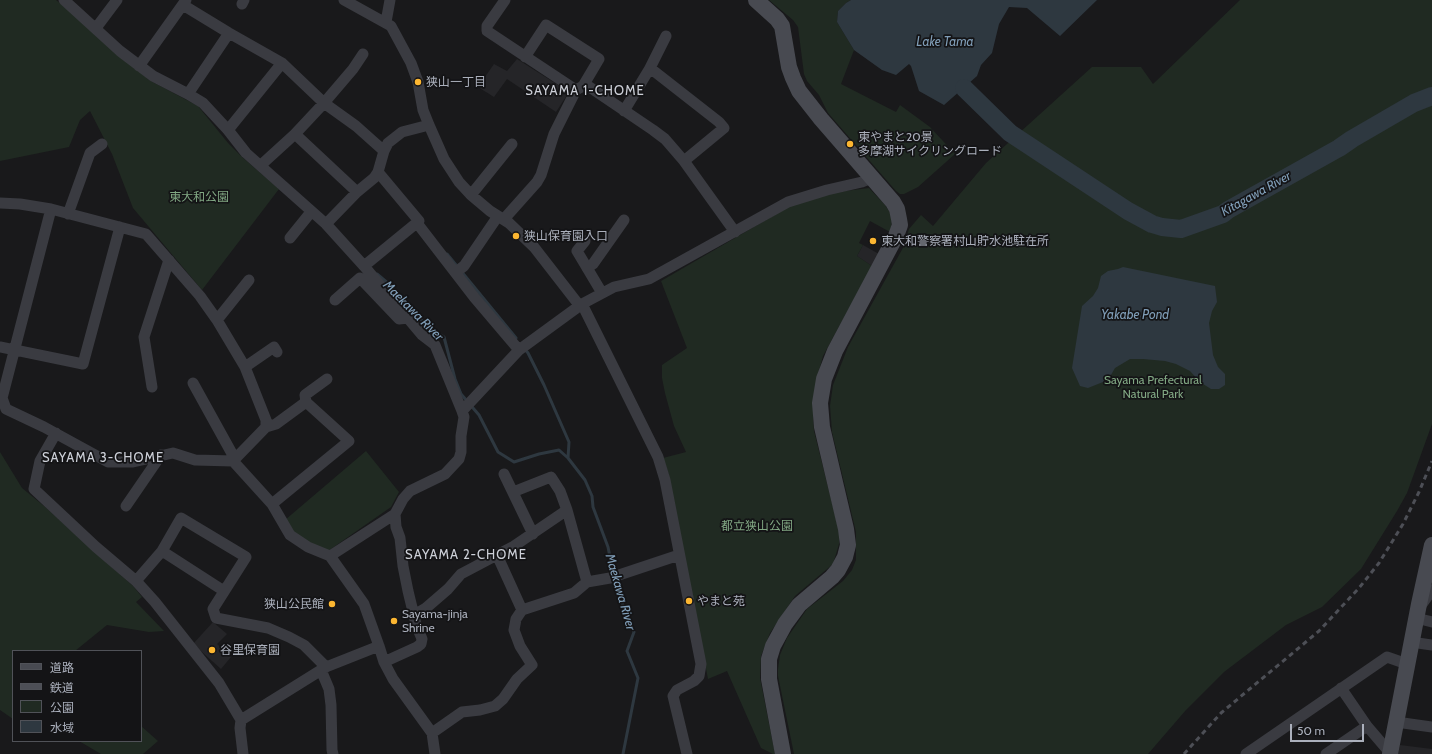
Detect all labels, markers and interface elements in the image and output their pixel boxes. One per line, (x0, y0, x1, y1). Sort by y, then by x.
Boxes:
water label: Lake Tama (916, 34, 974, 50)
place label: 狭山一丁目 (426, 75, 486, 89)
marker: 狭山一丁目 (413, 77, 423, 87)
district label: SAYAMA 1-CHOME (525, 83, 645, 99)
place label: 東やまと20景 多摩湖サイクリングロード (858, 130, 1002, 158)
marker: 東やまと20景 多摩湖サイクリングロード (845, 139, 855, 149)
water label: Kitagawa River (1218, 168, 1294, 220)
park label: 東大和公園 (169, 190, 229, 204)
place label: 狭山保育園入口 (524, 229, 608, 243)
marker: 狭山保育園入口 (511, 231, 521, 241)
place label: 東大和警察署村山貯水池駐在所 (881, 234, 1049, 248)
marker: 東大和警察署村山貯水池駐在所 (868, 236, 878, 246)
water label: Maekawa River (380, 278, 446, 344)
water label: Yakabe Pond (1101, 307, 1169, 323)
park label: Sayama Prefectural Natural Park (1104, 373, 1202, 401)
district label: SAYAMA 3-CHOME (42, 450, 164, 466)
park label: 都立狭山公園 (721, 519, 793, 533)
district label: SAYAMA 2-CHOME (405, 547, 527, 563)
water label: Maekawa River (602, 552, 638, 632)
place label: やまと苑 (697, 594, 745, 608)
marker: やまと苑 (684, 596, 694, 606)
place label: 狭山公民館 (264, 597, 324, 611)
marker: 狭山公民館 (327, 599, 337, 609)
place label: Sayama-jinja Shrine (402, 607, 468, 635)
marker: Sayama-jinja Shrine (389, 616, 399, 626)
place label: 谷里保育園 (220, 643, 280, 657)
marker: 谷里保育園 (207, 645, 217, 655)
legend (12, 650, 142, 742)
text: 道路 (50, 660, 74, 675)
text: 鉄道 (50, 680, 74, 695)
text: 公園 (50, 700, 74, 715)
scale bar (1292, 716, 1366, 742)
text: 水域 (50, 720, 74, 735)
text: 50 m (1297, 723, 1325, 738)

